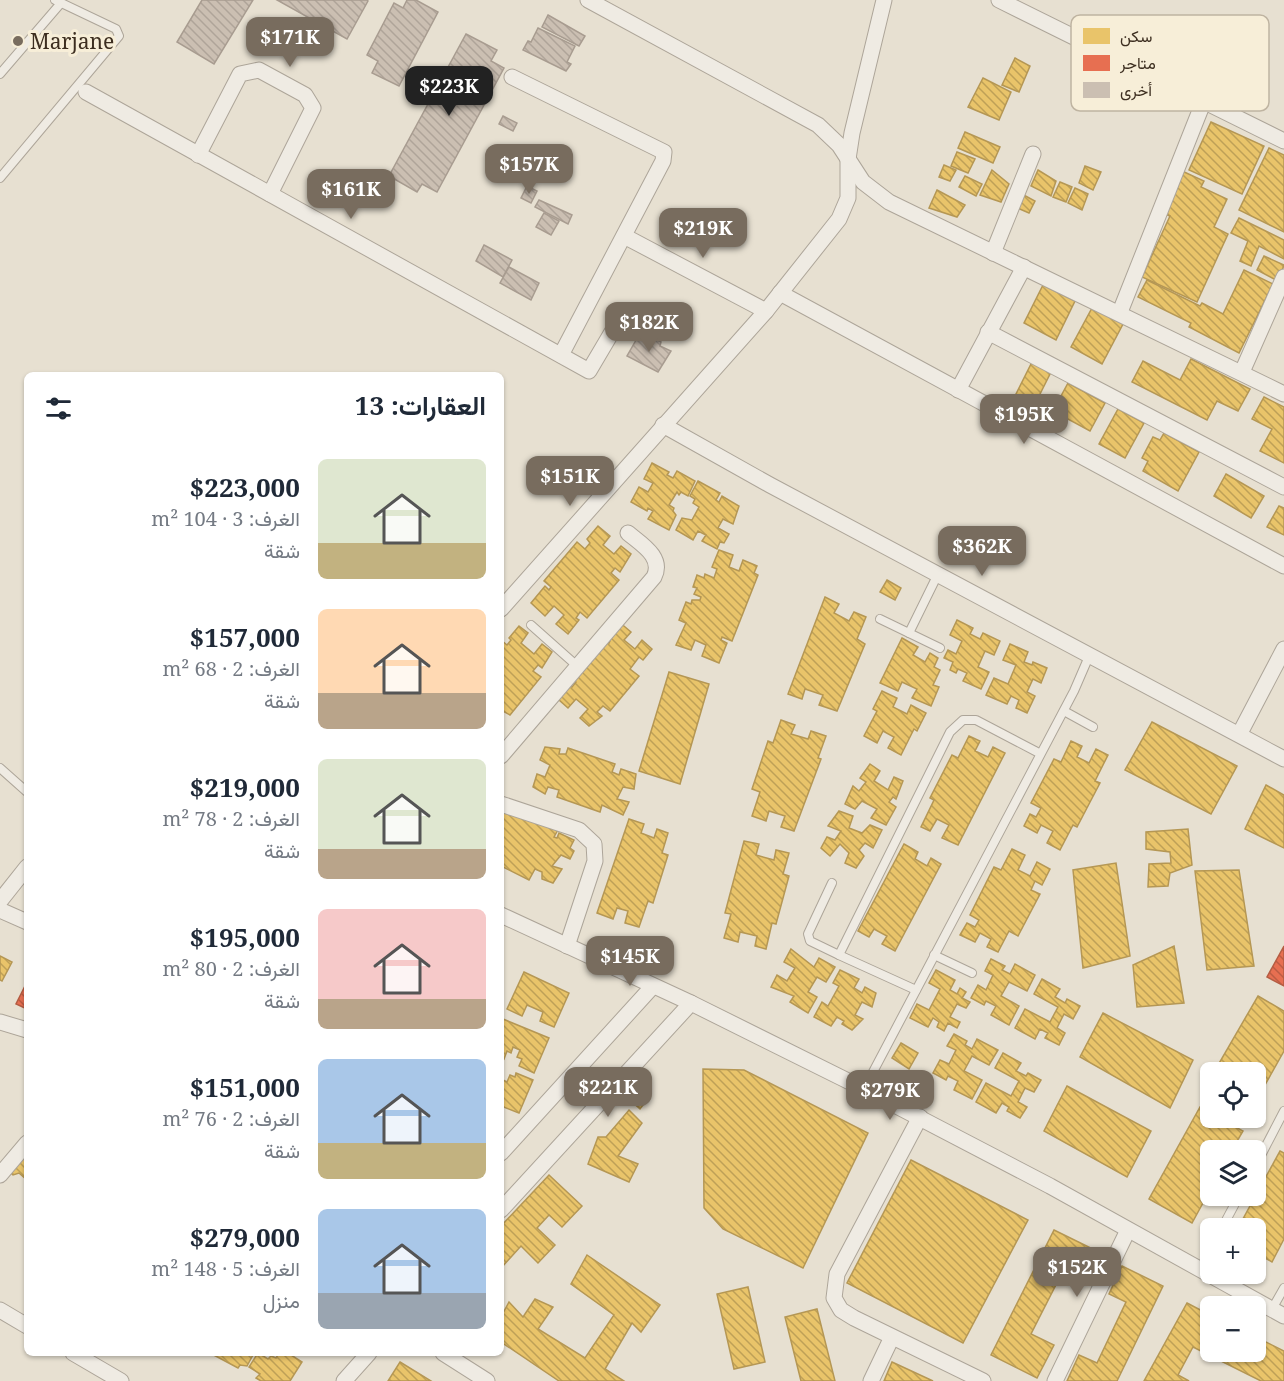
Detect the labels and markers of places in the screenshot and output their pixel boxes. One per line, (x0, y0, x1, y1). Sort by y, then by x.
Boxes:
pin: $171K (248, 17, 332, 68)
place label: Marjane (30, 27, 114, 55)
marker: Marjane (11, 34, 25, 48)
pin: $223K (407, 66, 491, 117)
pin: $157K (487, 144, 571, 195)
pin: $161K (309, 169, 393, 220)
pin: $219K (661, 208, 745, 259)
pin: $182K (607, 302, 691, 353)
pin: $195K (982, 394, 1066, 445)
pin: $151K (528, 456, 612, 507)
pin: $362K (940, 526, 1024, 577)
pin: $145K (588, 936, 672, 987)
pin: $221K (566, 1067, 650, 1118)
pin: $279K (848, 1070, 932, 1121)
pin: $152K (1035, 1247, 1119, 1298)

